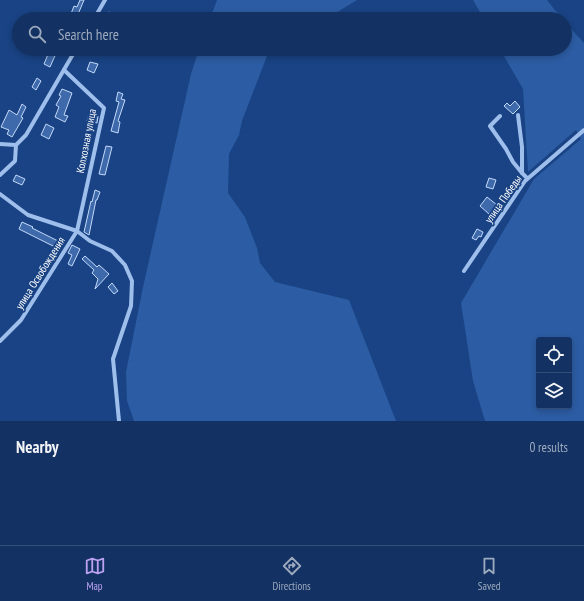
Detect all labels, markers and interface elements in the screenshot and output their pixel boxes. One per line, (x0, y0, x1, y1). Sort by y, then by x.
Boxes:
search box (12, 12, 572, 56)
icon: search (26, 23, 48, 45)
text: Search here (58, 25, 119, 44)
street label: Колхозная улица (73, 108, 99, 174)
street label: улица Победы (481, 172, 525, 226)
street label: улица Освобождения (12, 234, 68, 312)
map controls (536, 337, 572, 409)
button: locate (536, 337, 572, 373)
button: layers (536, 373, 572, 409)
text: Nearby (16, 436, 59, 458)
text: 0 results (529, 439, 568, 456)
tab: Map (84, 555, 106, 593)
tab: Directions (273, 555, 311, 593)
tab: Saved (478, 555, 500, 593)

